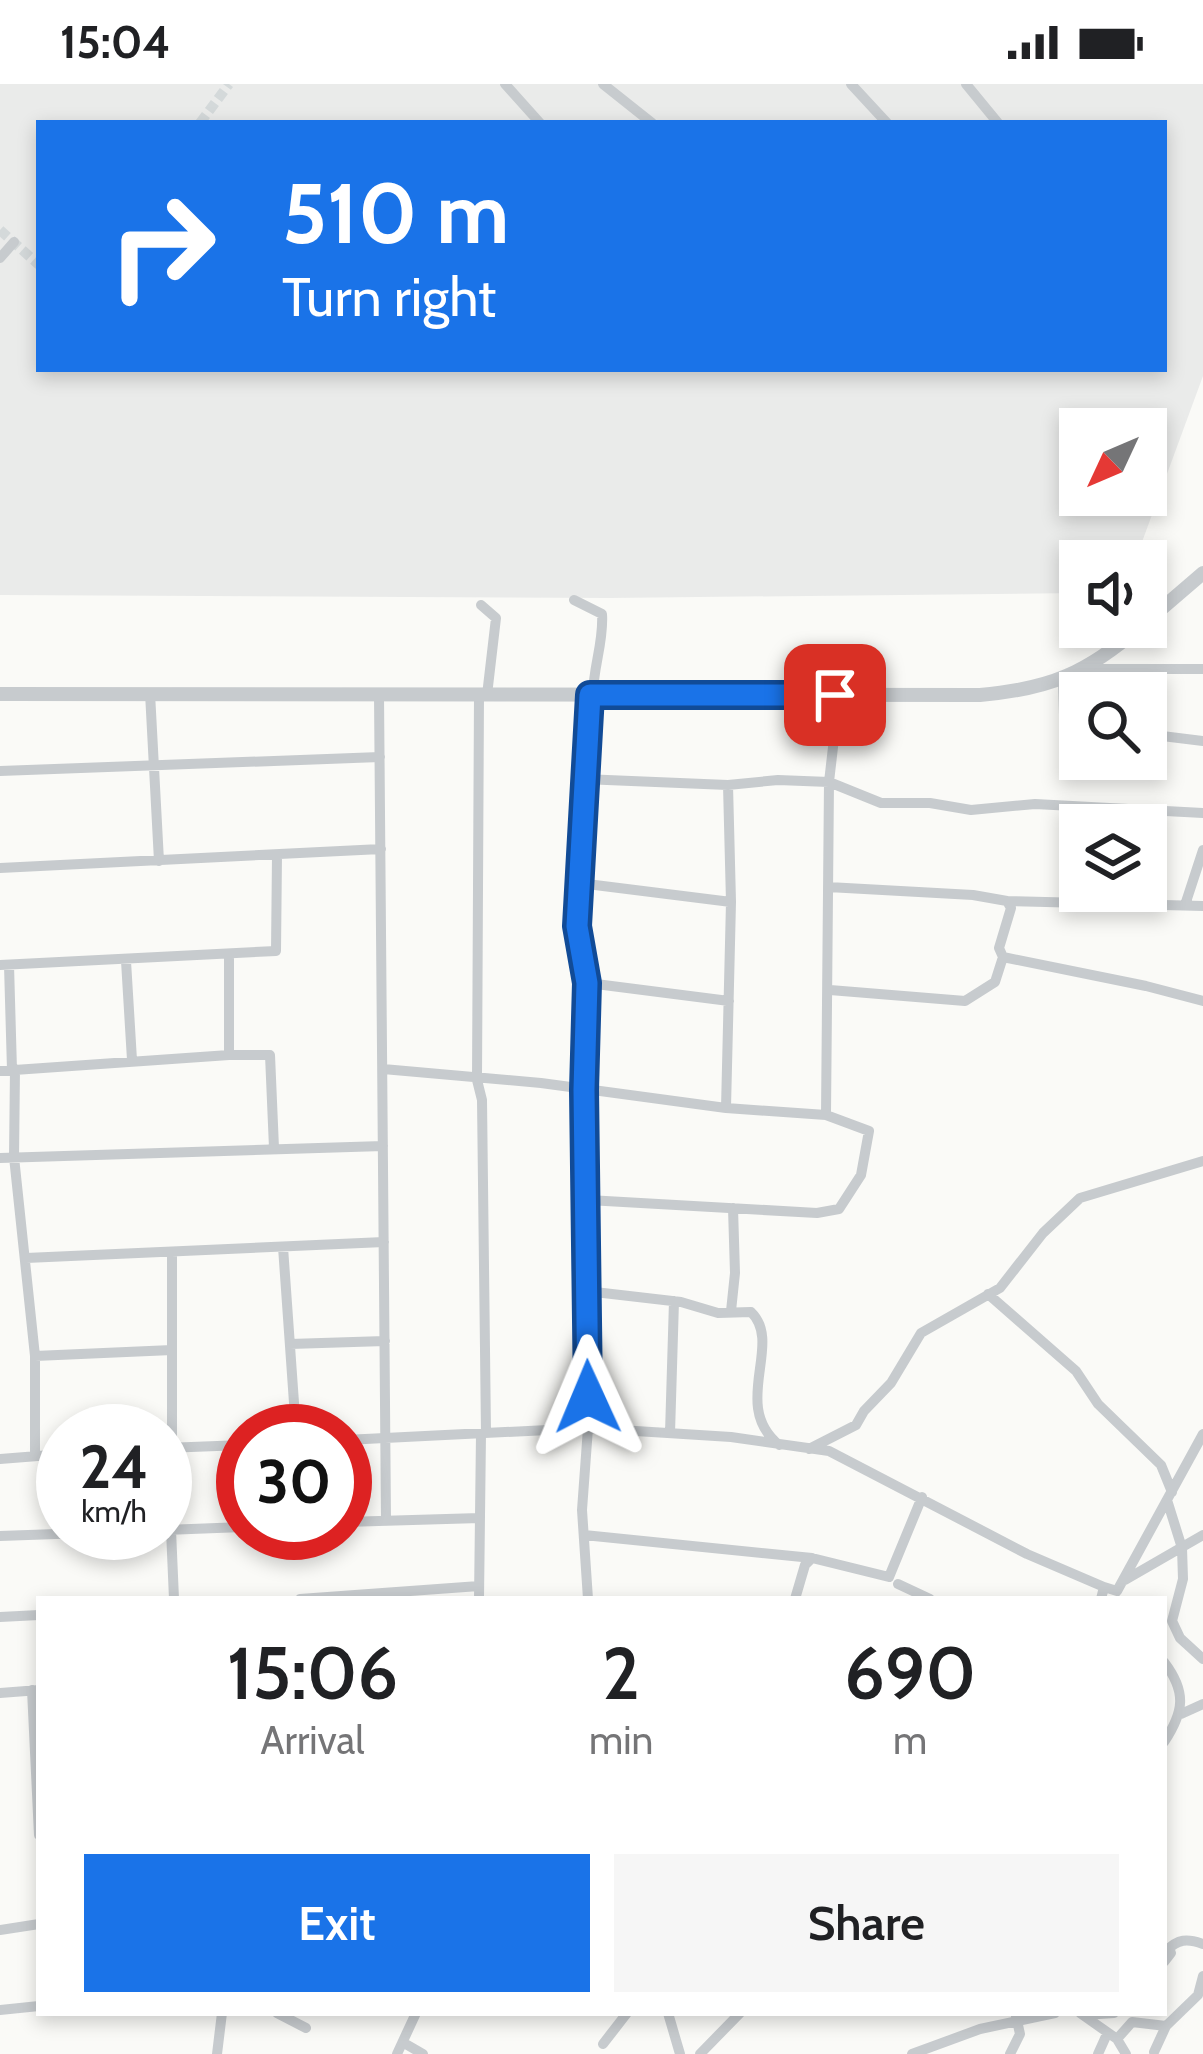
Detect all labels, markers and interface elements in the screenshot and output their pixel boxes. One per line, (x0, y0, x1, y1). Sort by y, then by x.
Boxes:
text: 15:04 (60, 15, 170, 69)
text: 510 m (282, 162, 509, 264)
icon: right (84, 168, 240, 324)
text: Turn right (282, 264, 496, 330)
north arrow (1059, 408, 1167, 516)
map controls (1059, 408, 1167, 912)
button: sound (1059, 540, 1167, 648)
pin (784, 644, 886, 746)
icon: arrive (802, 662, 868, 728)
button: search (1059, 672, 1167, 780)
button: layers (1059, 804, 1167, 912)
position arrow (525, 1334, 651, 1460)
speed limit sign: 30 (216, 1404, 372, 1560)
text: 24 (80, 1430, 149, 1503)
text: km/h (81, 1493, 147, 1530)
text: 15:06 (227, 1630, 398, 1717)
text: 2 (602, 1630, 640, 1717)
text: 690 (844, 1630, 976, 1717)
text: Arrival (261, 1716, 364, 1764)
text: min (589, 1716, 653, 1764)
text: m (893, 1716, 927, 1764)
button: Exit (84, 1854, 590, 1992)
button: Share (614, 1854, 1119, 1992)

